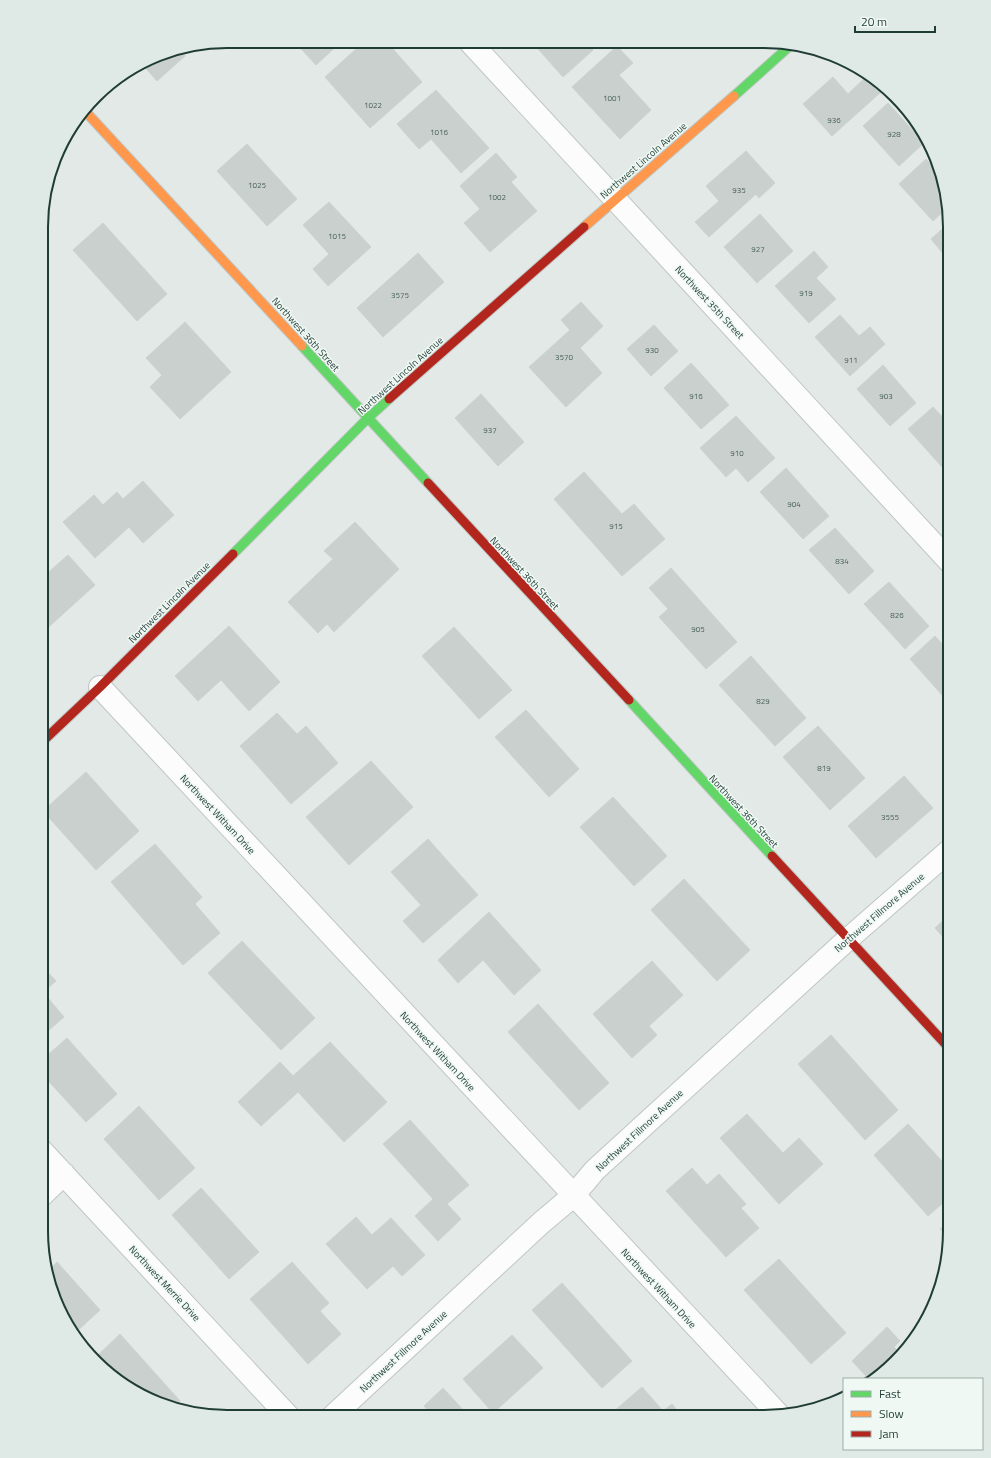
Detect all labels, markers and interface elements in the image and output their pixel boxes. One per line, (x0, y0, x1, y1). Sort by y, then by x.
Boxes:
scale bar (855, 8, 935, 34)
text: 20 m (861, 12, 887, 31)
house number: 1001 (603, 92, 621, 104)
house number: 1022 (364, 99, 382, 111)
house number: 936 (827, 114, 841, 126)
street label: Northwest Lincoln Avenue (597, 119, 690, 202)
house number: 1016 (430, 126, 448, 138)
house number: 928 (887, 128, 901, 140)
house number: 1025 (248, 179, 266, 191)
house number: 935 (732, 184, 746, 196)
house number: 1002 (488, 191, 506, 203)
house number: 1015 (328, 230, 346, 242)
house number: 927 (751, 243, 765, 255)
street label: Northwest 35th Street (672, 262, 748, 343)
house number: 919 (799, 287, 813, 299)
house number: 3575 (391, 289, 409, 301)
street label: Northwest 36th Street (268, 294, 343, 375)
street label: Northwest Lincoln Avenue (354, 333, 446, 418)
house number: 930 (645, 344, 659, 356)
house number: 3570 (555, 351, 573, 363)
house number: 911 (844, 354, 858, 366)
house number: 916 (689, 390, 703, 402)
house number: 903 (879, 390, 893, 402)
house number: 937 (483, 424, 497, 436)
house number: 910 (730, 447, 744, 459)
house number: 904 (787, 498, 801, 510)
house number: 915 (609, 520, 623, 532)
street label: Northwest 36th Street (487, 533, 563, 614)
house number: 834 (835, 555, 849, 567)
street label: Northwest Lincoln Avenue (125, 558, 214, 647)
house number: 826 (890, 609, 904, 621)
house number: 905 (691, 623, 705, 635)
house number: 829 (756, 695, 770, 707)
house number: 819 (817, 762, 831, 774)
street label: Northwest Witham Drive (176, 771, 259, 858)
street label: Northwest 36th Street (706, 771, 782, 852)
house number: 3555 (881, 811, 899, 823)
street label: Northwest Fillmore Avenue (831, 869, 928, 956)
street label: Northwest Witham Drive (396, 1008, 479, 1095)
street label: Northwest Fillmore Avenue (592, 1086, 686, 1175)
street label: Northwest Merrie Drive (125, 1242, 204, 1325)
street label: Northwest Witham Drive (617, 1245, 700, 1332)
street label: Northwest Fillmore Avenue (356, 1307, 450, 1396)
legend (843, 1378, 983, 1450)
text: Fast (879, 1384, 902, 1403)
text: Slow (879, 1404, 904, 1423)
text: Jam (879, 1424, 899, 1443)

